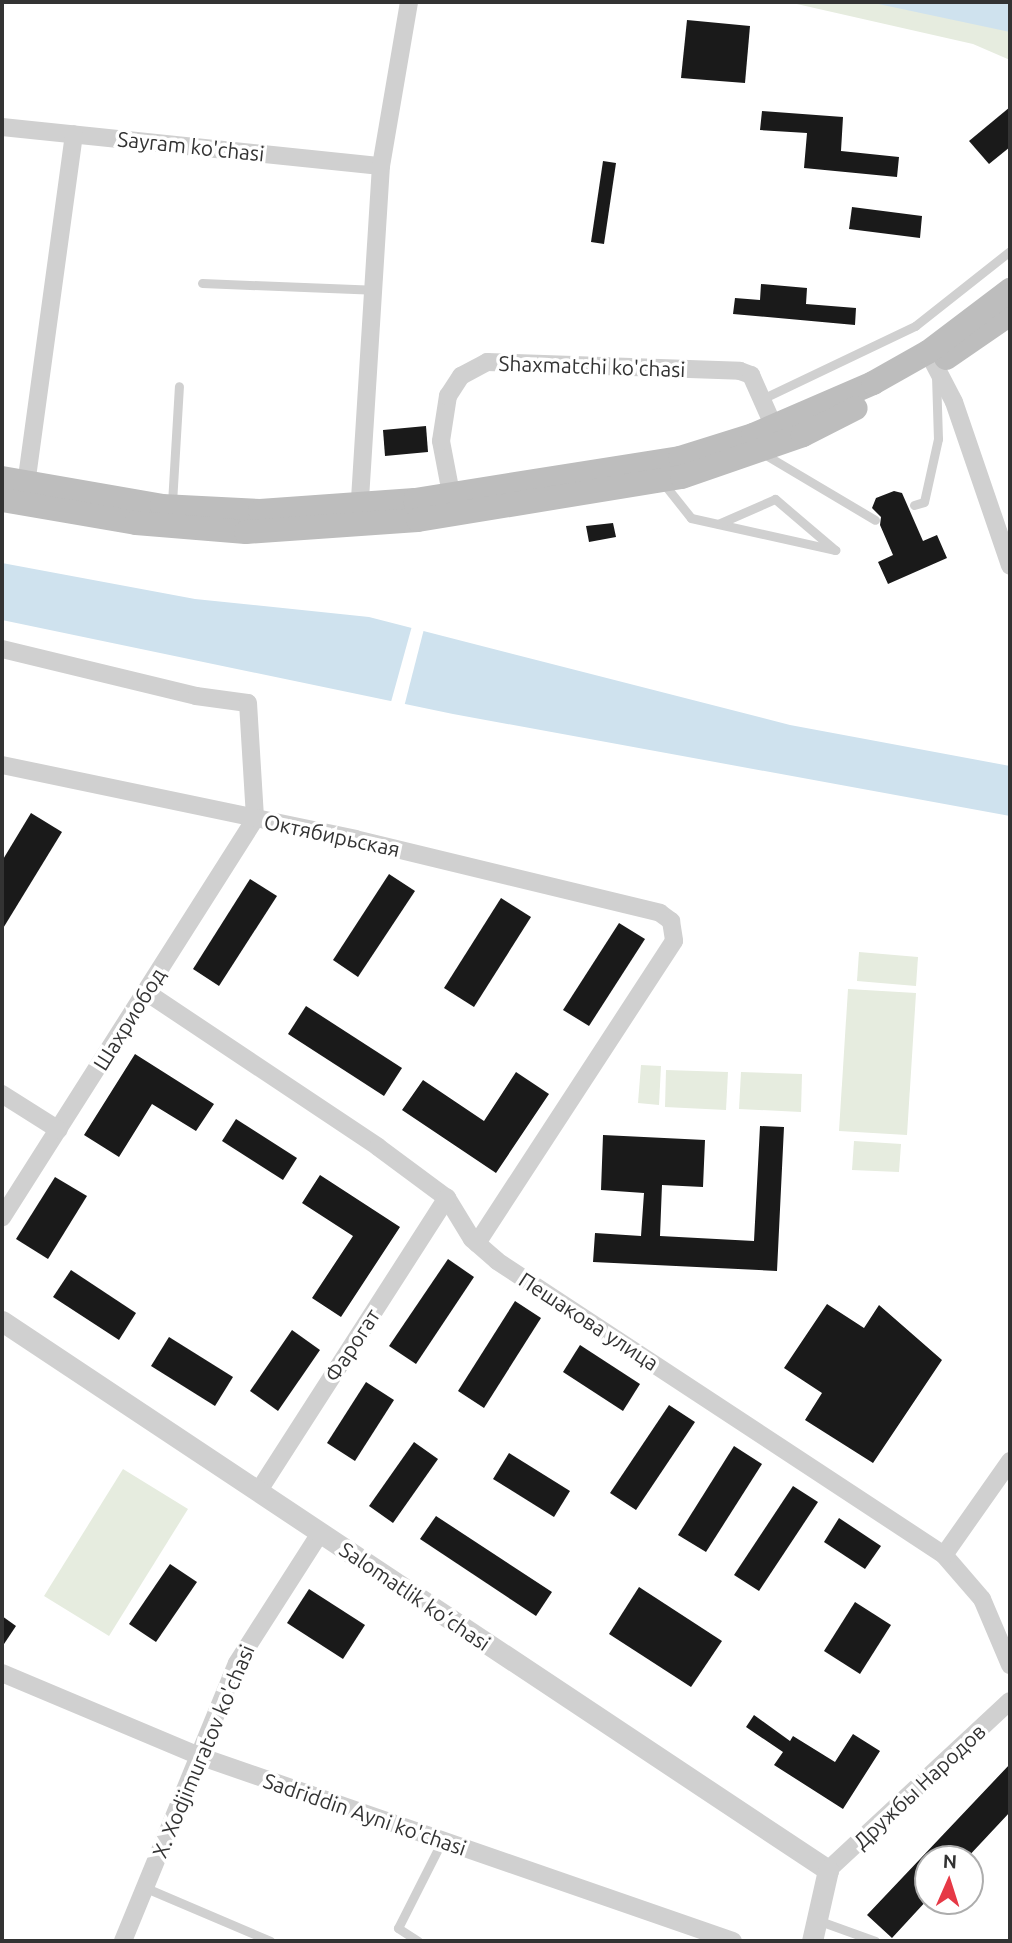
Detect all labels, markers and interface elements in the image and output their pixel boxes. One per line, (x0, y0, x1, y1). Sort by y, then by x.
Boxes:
street label: Sayram ko'chasi (116, 126, 266, 166)
street label: Shaxmatchi ko'chasi (498, 350, 686, 382)
street label: Октябирьская (262, 808, 402, 862)
street label: Шахриобод (88, 963, 170, 1075)
street label: Пешакова улица (515, 1267, 663, 1375)
street label: Фарогат (319, 1304, 385, 1386)
street label: Salomatlik ko‘chasi (335, 1536, 495, 1656)
street label: X. Xodjimuratov ko'chasi (147, 1641, 259, 1861)
street label: Дружбы Народов (848, 1718, 990, 1854)
street label: Sadriddin Ayni ko'chasi (260, 1767, 470, 1861)
north arrow (914, 1845, 984, 1915)
text: N (942, 1850, 958, 1872)

